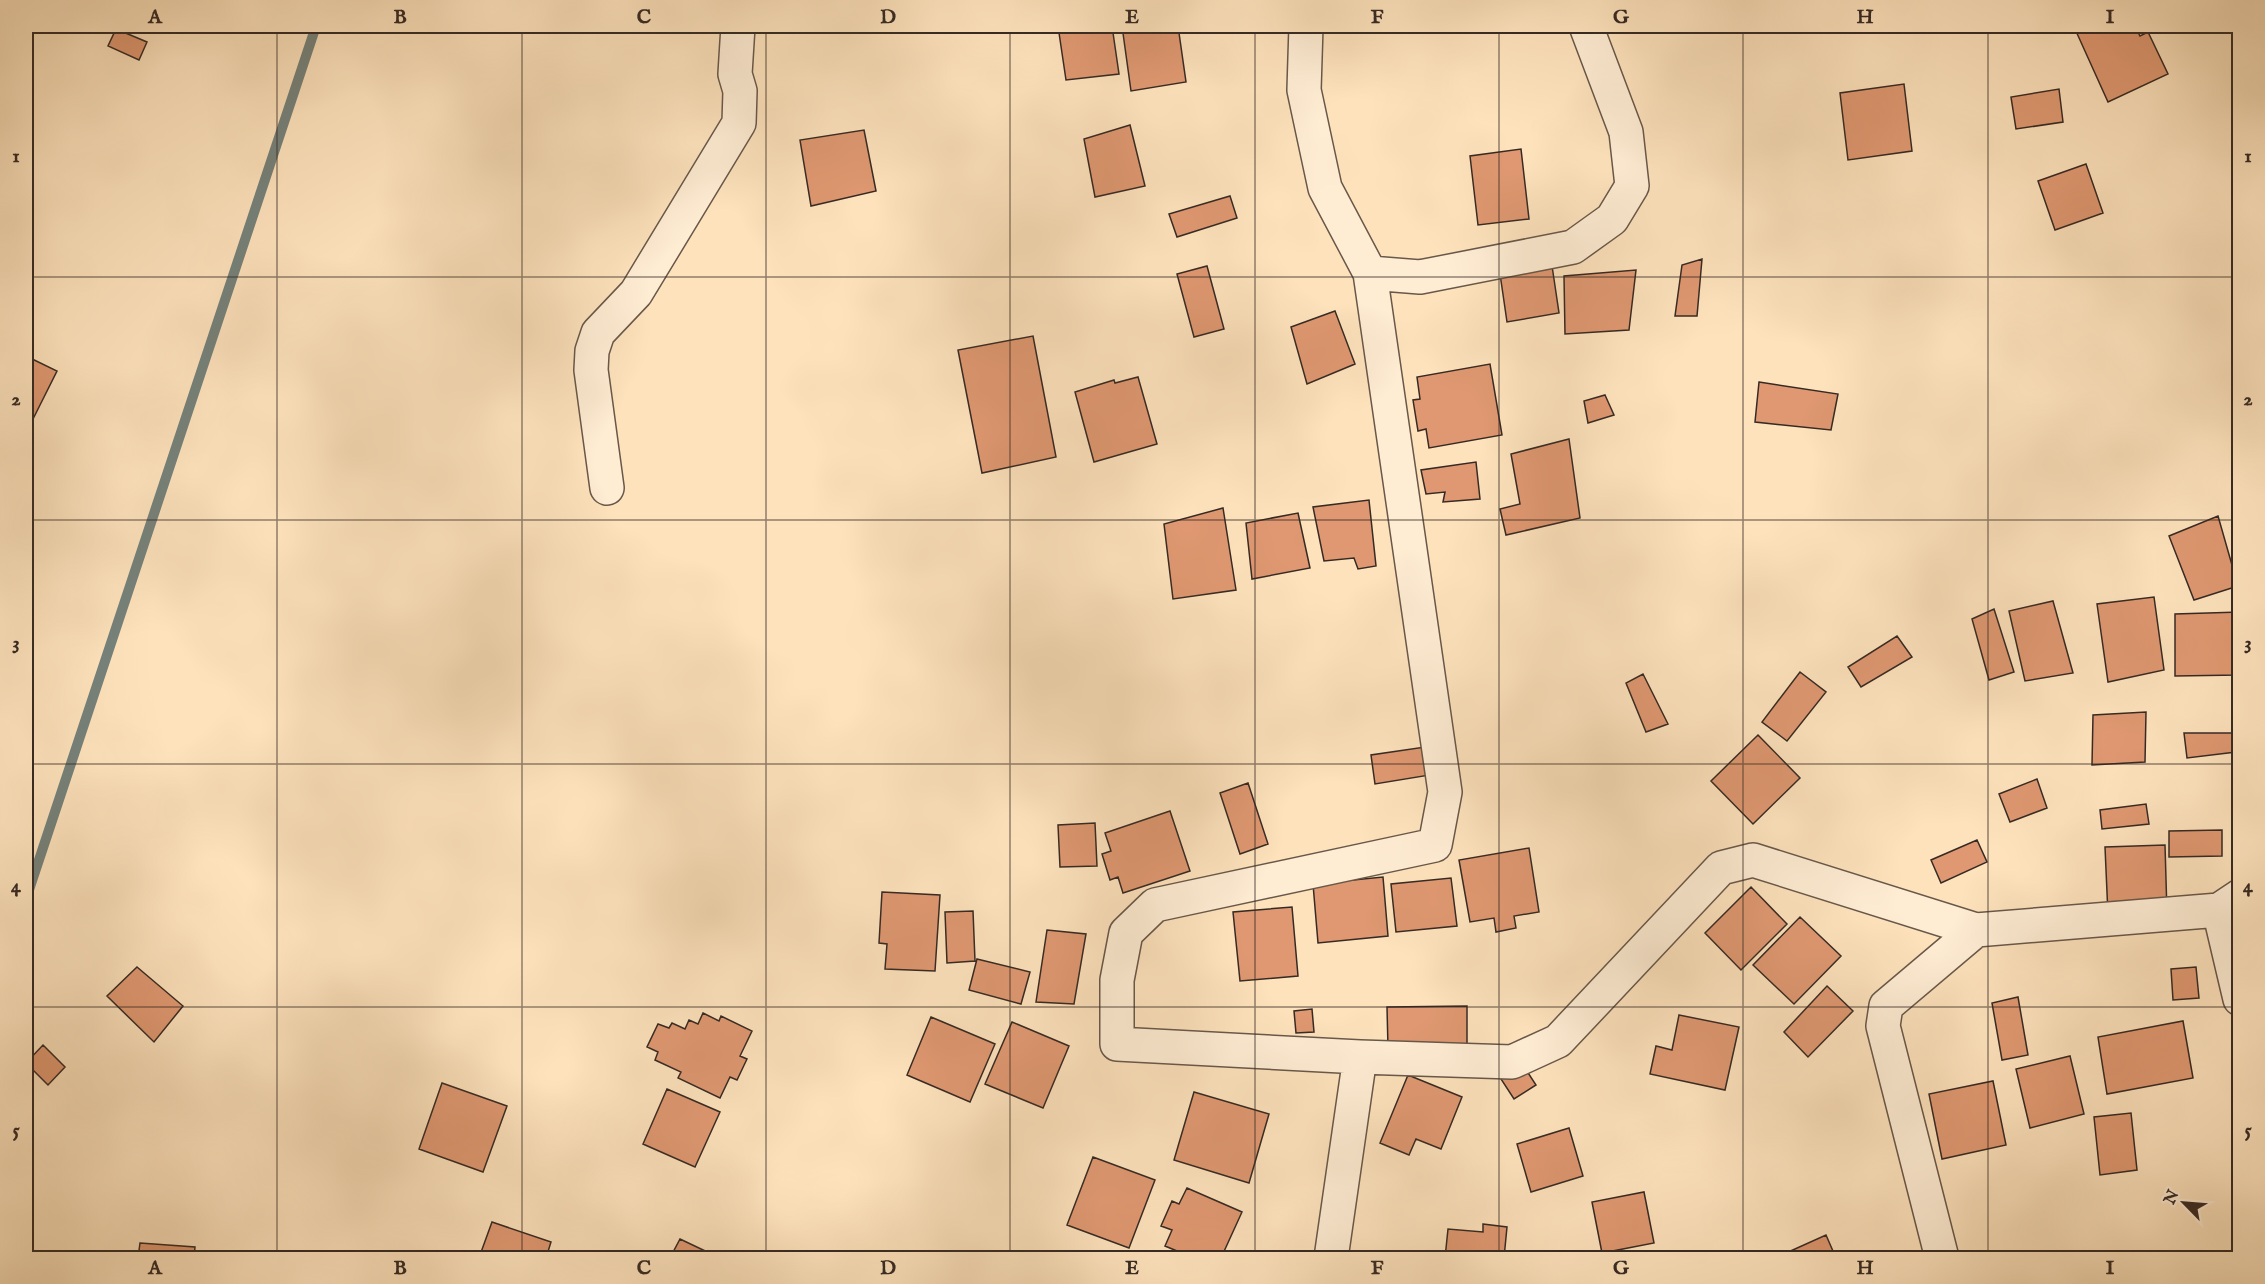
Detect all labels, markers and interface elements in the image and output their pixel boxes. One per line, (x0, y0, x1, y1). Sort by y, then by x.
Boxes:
text: A (147, 5, 163, 30)
text: B (393, 5, 407, 30)
text: C (637, 5, 651, 30)
text: D (880, 5, 896, 30)
text: E (1125, 5, 1139, 30)
text: F (1371, 5, 1384, 30)
text: G (1613, 5, 1630, 30)
text: H (1856, 5, 1874, 30)
text: I (2106, 5, 2115, 30)
text: 1 (12, 144, 20, 169)
text: 1 (2244, 144, 2252, 169)
text: 2 (11, 387, 21, 412)
text: 2 (2243, 387, 2253, 412)
text: 3 (12, 631, 20, 656)
text: 3 (2244, 631, 2252, 656)
text: 4 (11, 874, 22, 899)
text: 4 (2243, 874, 2254, 899)
text: 5 (12, 1118, 20, 1143)
text: 5 (2244, 1118, 2252, 1143)
north arrow (2154, 1173, 2214, 1233)
text: N (2160, 1187, 2184, 1209)
text: A (147, 1256, 163, 1281)
text: B (393, 1256, 407, 1281)
text: C (637, 1256, 651, 1281)
text: D (880, 1256, 896, 1281)
text: E (1125, 1256, 1139, 1281)
text: F (1371, 1256, 1384, 1281)
text: G (1613, 1256, 1630, 1281)
text: H (1856, 1256, 1874, 1281)
text: I (2106, 1256, 2115, 1281)

